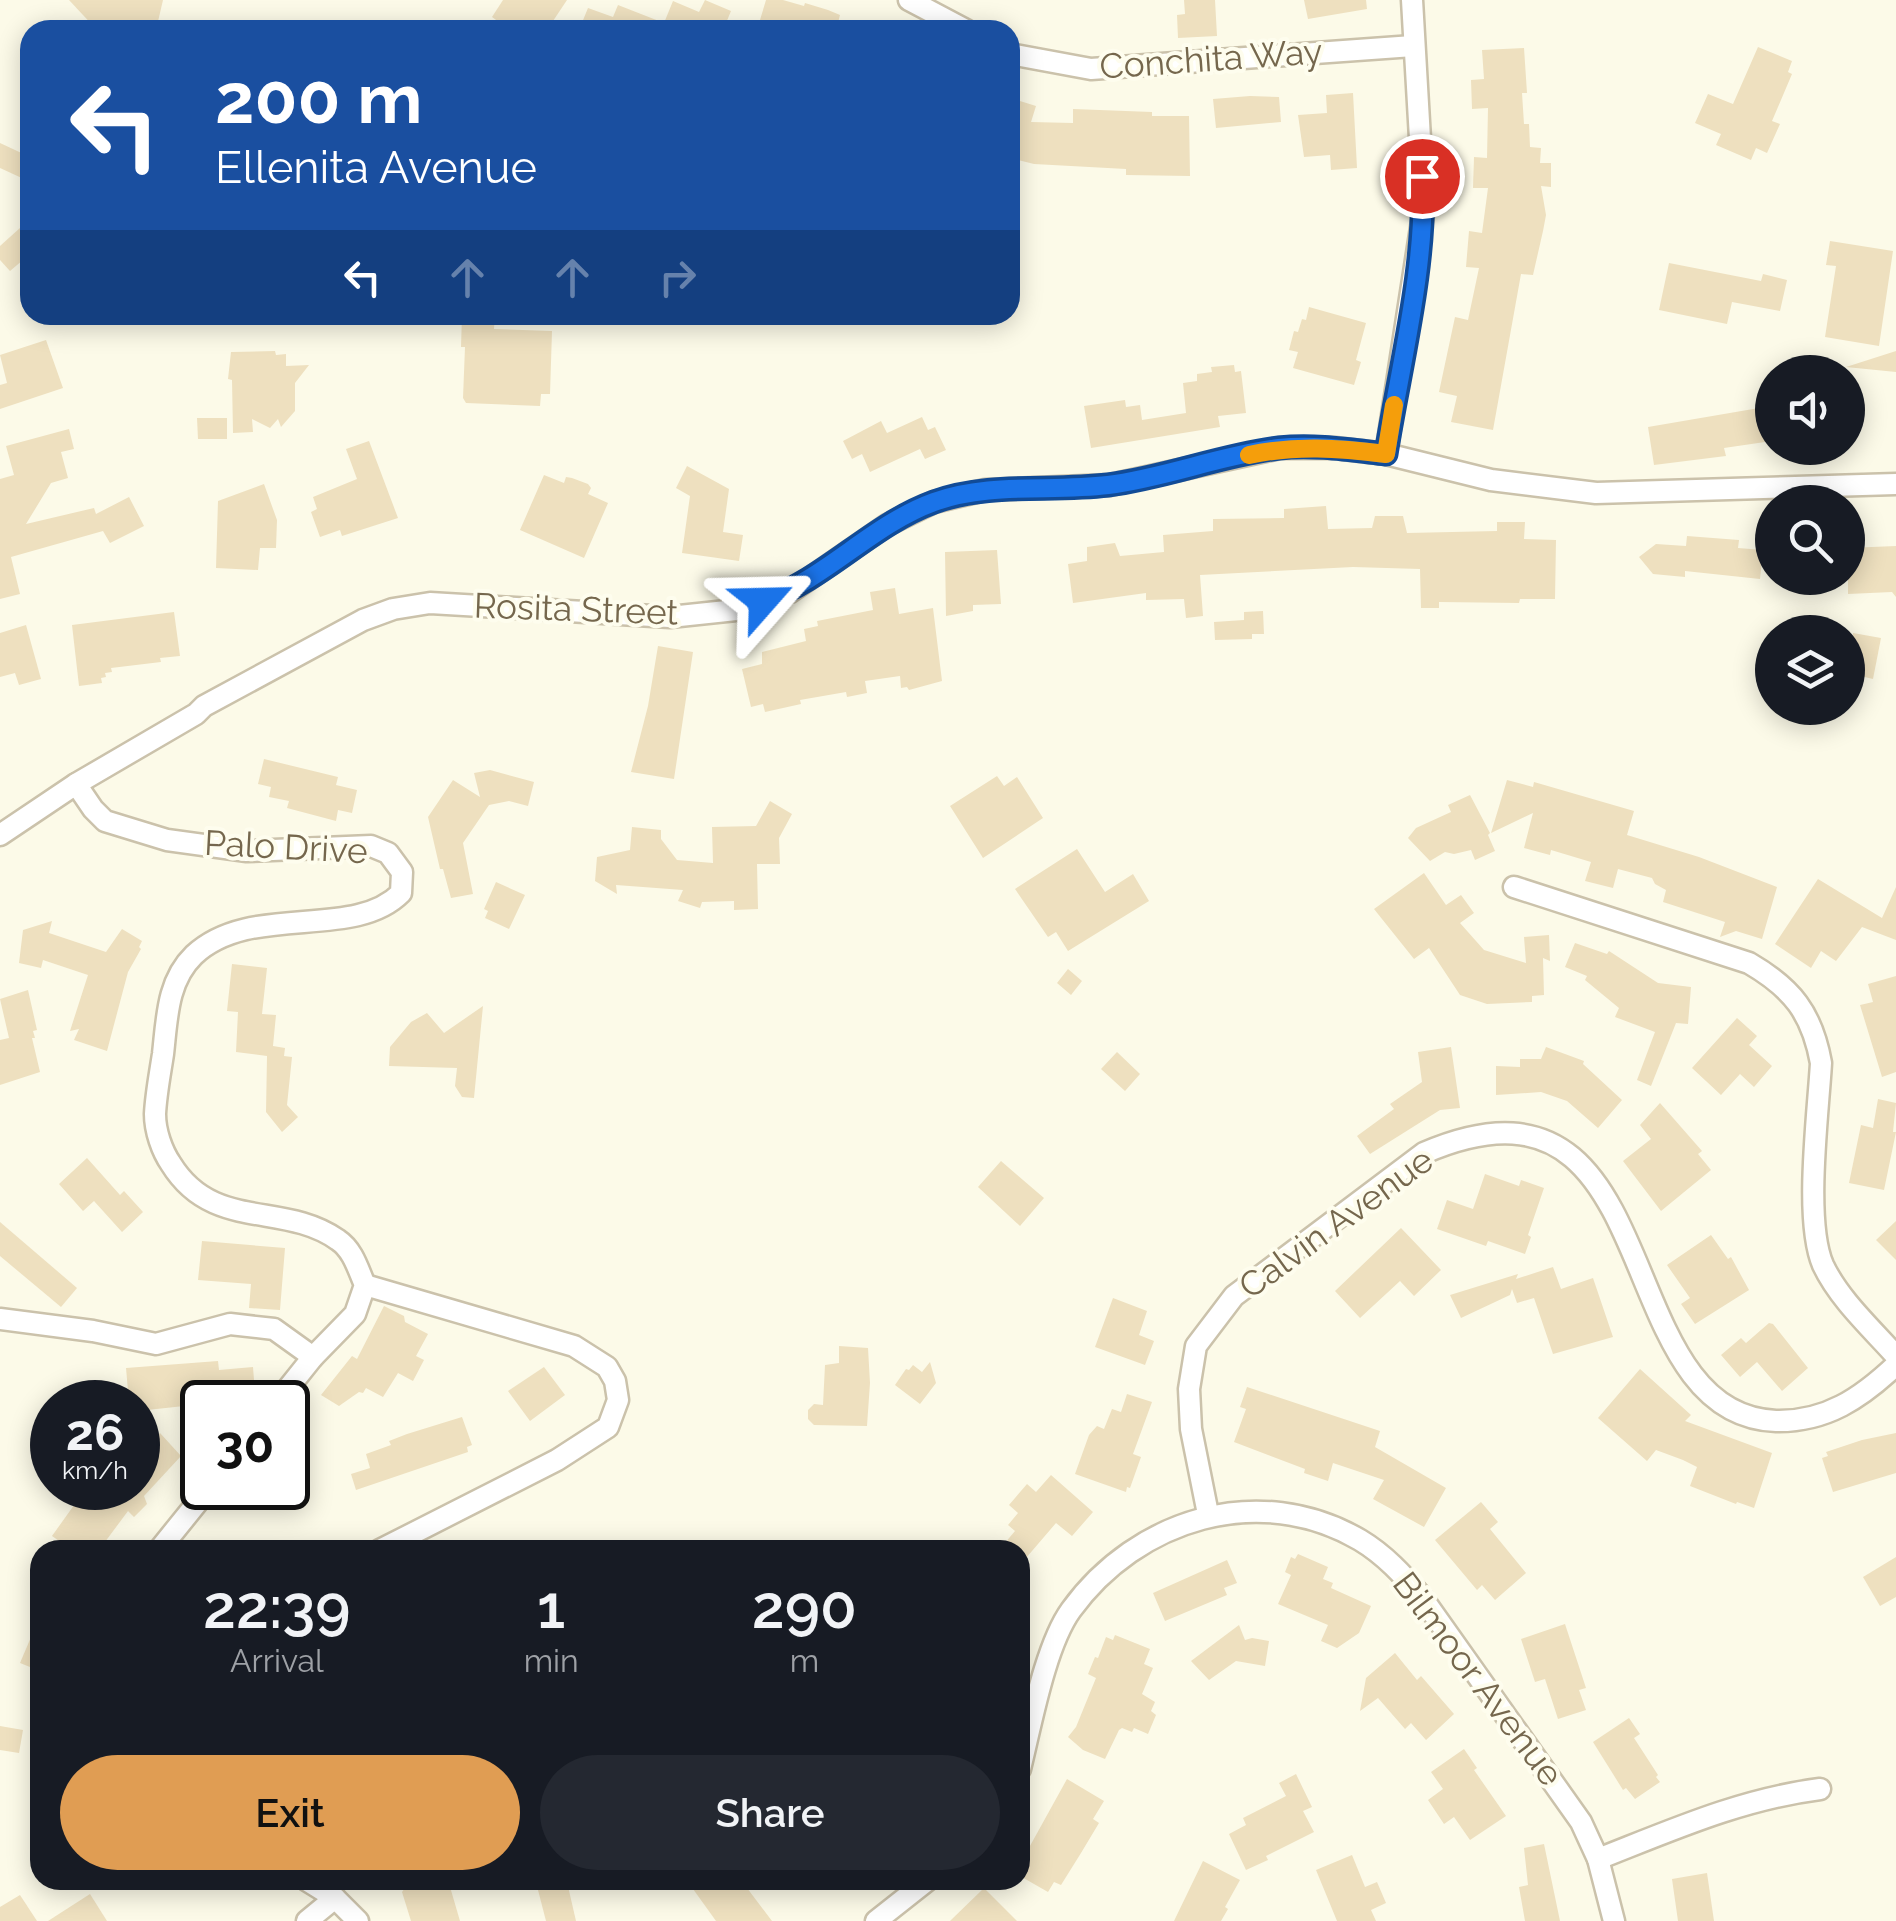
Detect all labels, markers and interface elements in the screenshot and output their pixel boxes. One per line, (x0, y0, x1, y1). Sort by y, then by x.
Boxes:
street label: Conchita Way (1098, 30, 1324, 87)
text: 200 m (215, 57, 422, 139)
icon: left (50, 60, 180, 190)
pin (1380, 134, 1465, 219)
text: Ellenita Avenue (215, 141, 537, 194)
icon: arrive (1395, 149, 1450, 204)
icon: left (335, 250, 390, 305)
icon: ahead (440, 250, 495, 305)
icon: ahead (545, 250, 600, 305)
icon: right (650, 250, 705, 305)
map controls (1755, 355, 1865, 725)
button: sound (1755, 355, 1865, 465)
button: search (1755, 485, 1865, 595)
position arrow (711, 549, 815, 653)
street label: Rosita Street (473, 584, 679, 633)
button: layers (1755, 615, 1865, 725)
street label: Palo Drive (203, 822, 369, 871)
street label: Calvin Avenue (1231, 1139, 1441, 1307)
speed limit sign: 30 (180, 1380, 310, 1510)
text: 26 (66, 1403, 124, 1462)
text: km/h (62, 1455, 128, 1485)
street label: Bilmoor Avenue (1385, 1564, 1572, 1793)
text: 22:39 (203, 1572, 351, 1642)
text: 1 (537, 1572, 565, 1642)
text: 290 (752, 1572, 857, 1642)
text: Arrival (230, 1642, 324, 1679)
text: min (524, 1642, 579, 1679)
text: m (790, 1642, 819, 1679)
button: Exit (60, 1755, 520, 1870)
button: Share (540, 1755, 1000, 1870)

